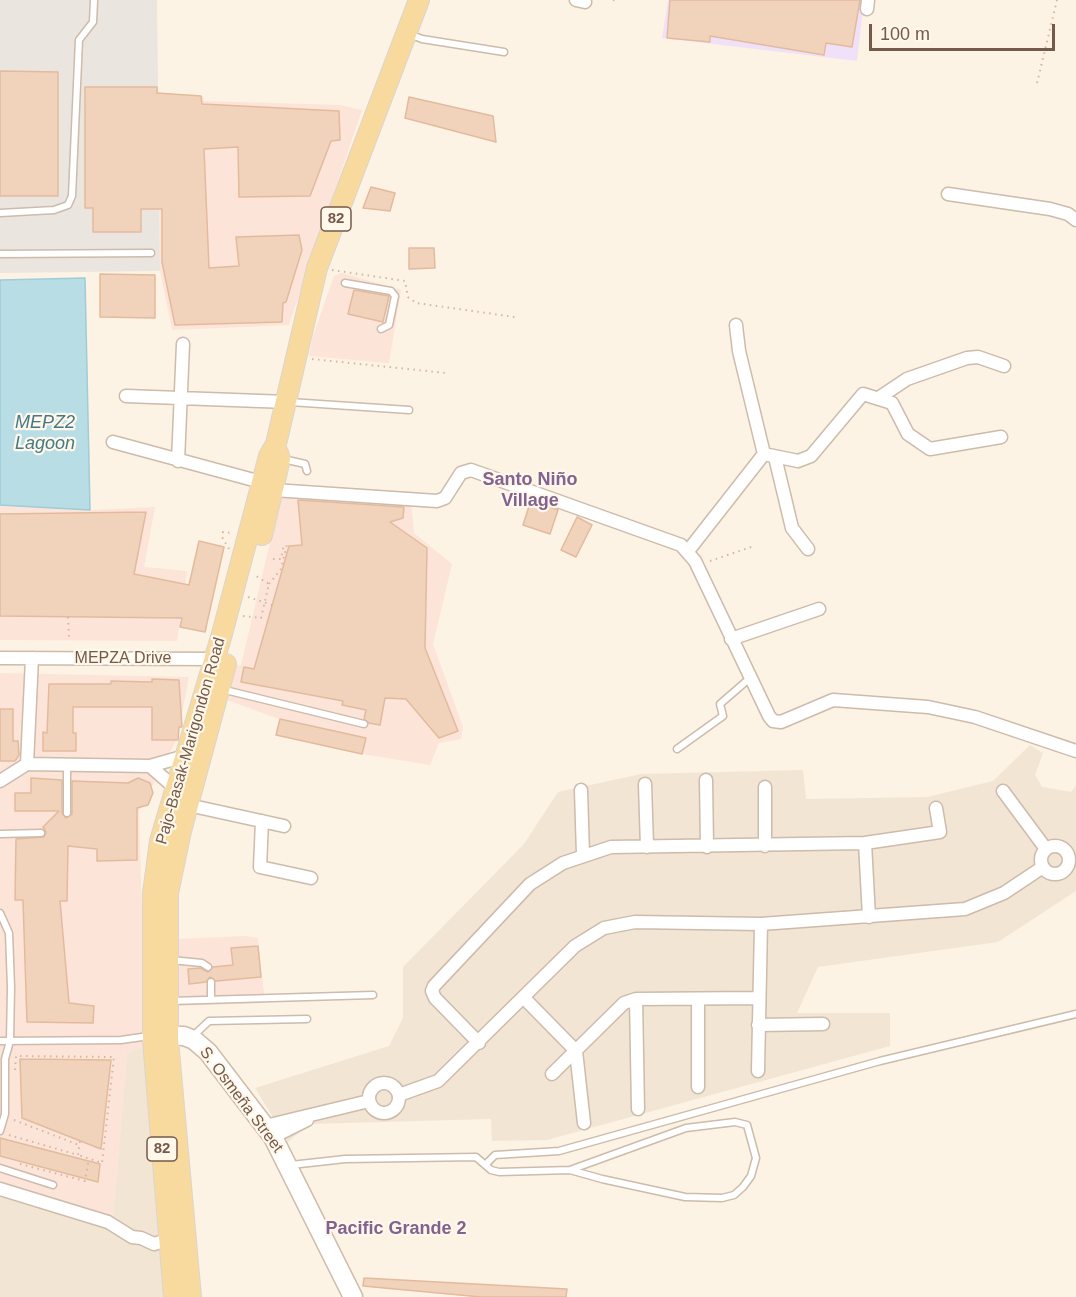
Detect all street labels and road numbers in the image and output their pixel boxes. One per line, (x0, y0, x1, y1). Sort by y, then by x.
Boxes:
road number: 82 (321, 207, 351, 231)
street label: Pajo-Basak-Marigondon Road (152, 635, 230, 847)
street label: MEPZA Drive (75, 649, 171, 669)
street label: S. Osmeña Street (195, 1043, 287, 1157)
road number: 82 (147, 1137, 177, 1161)

